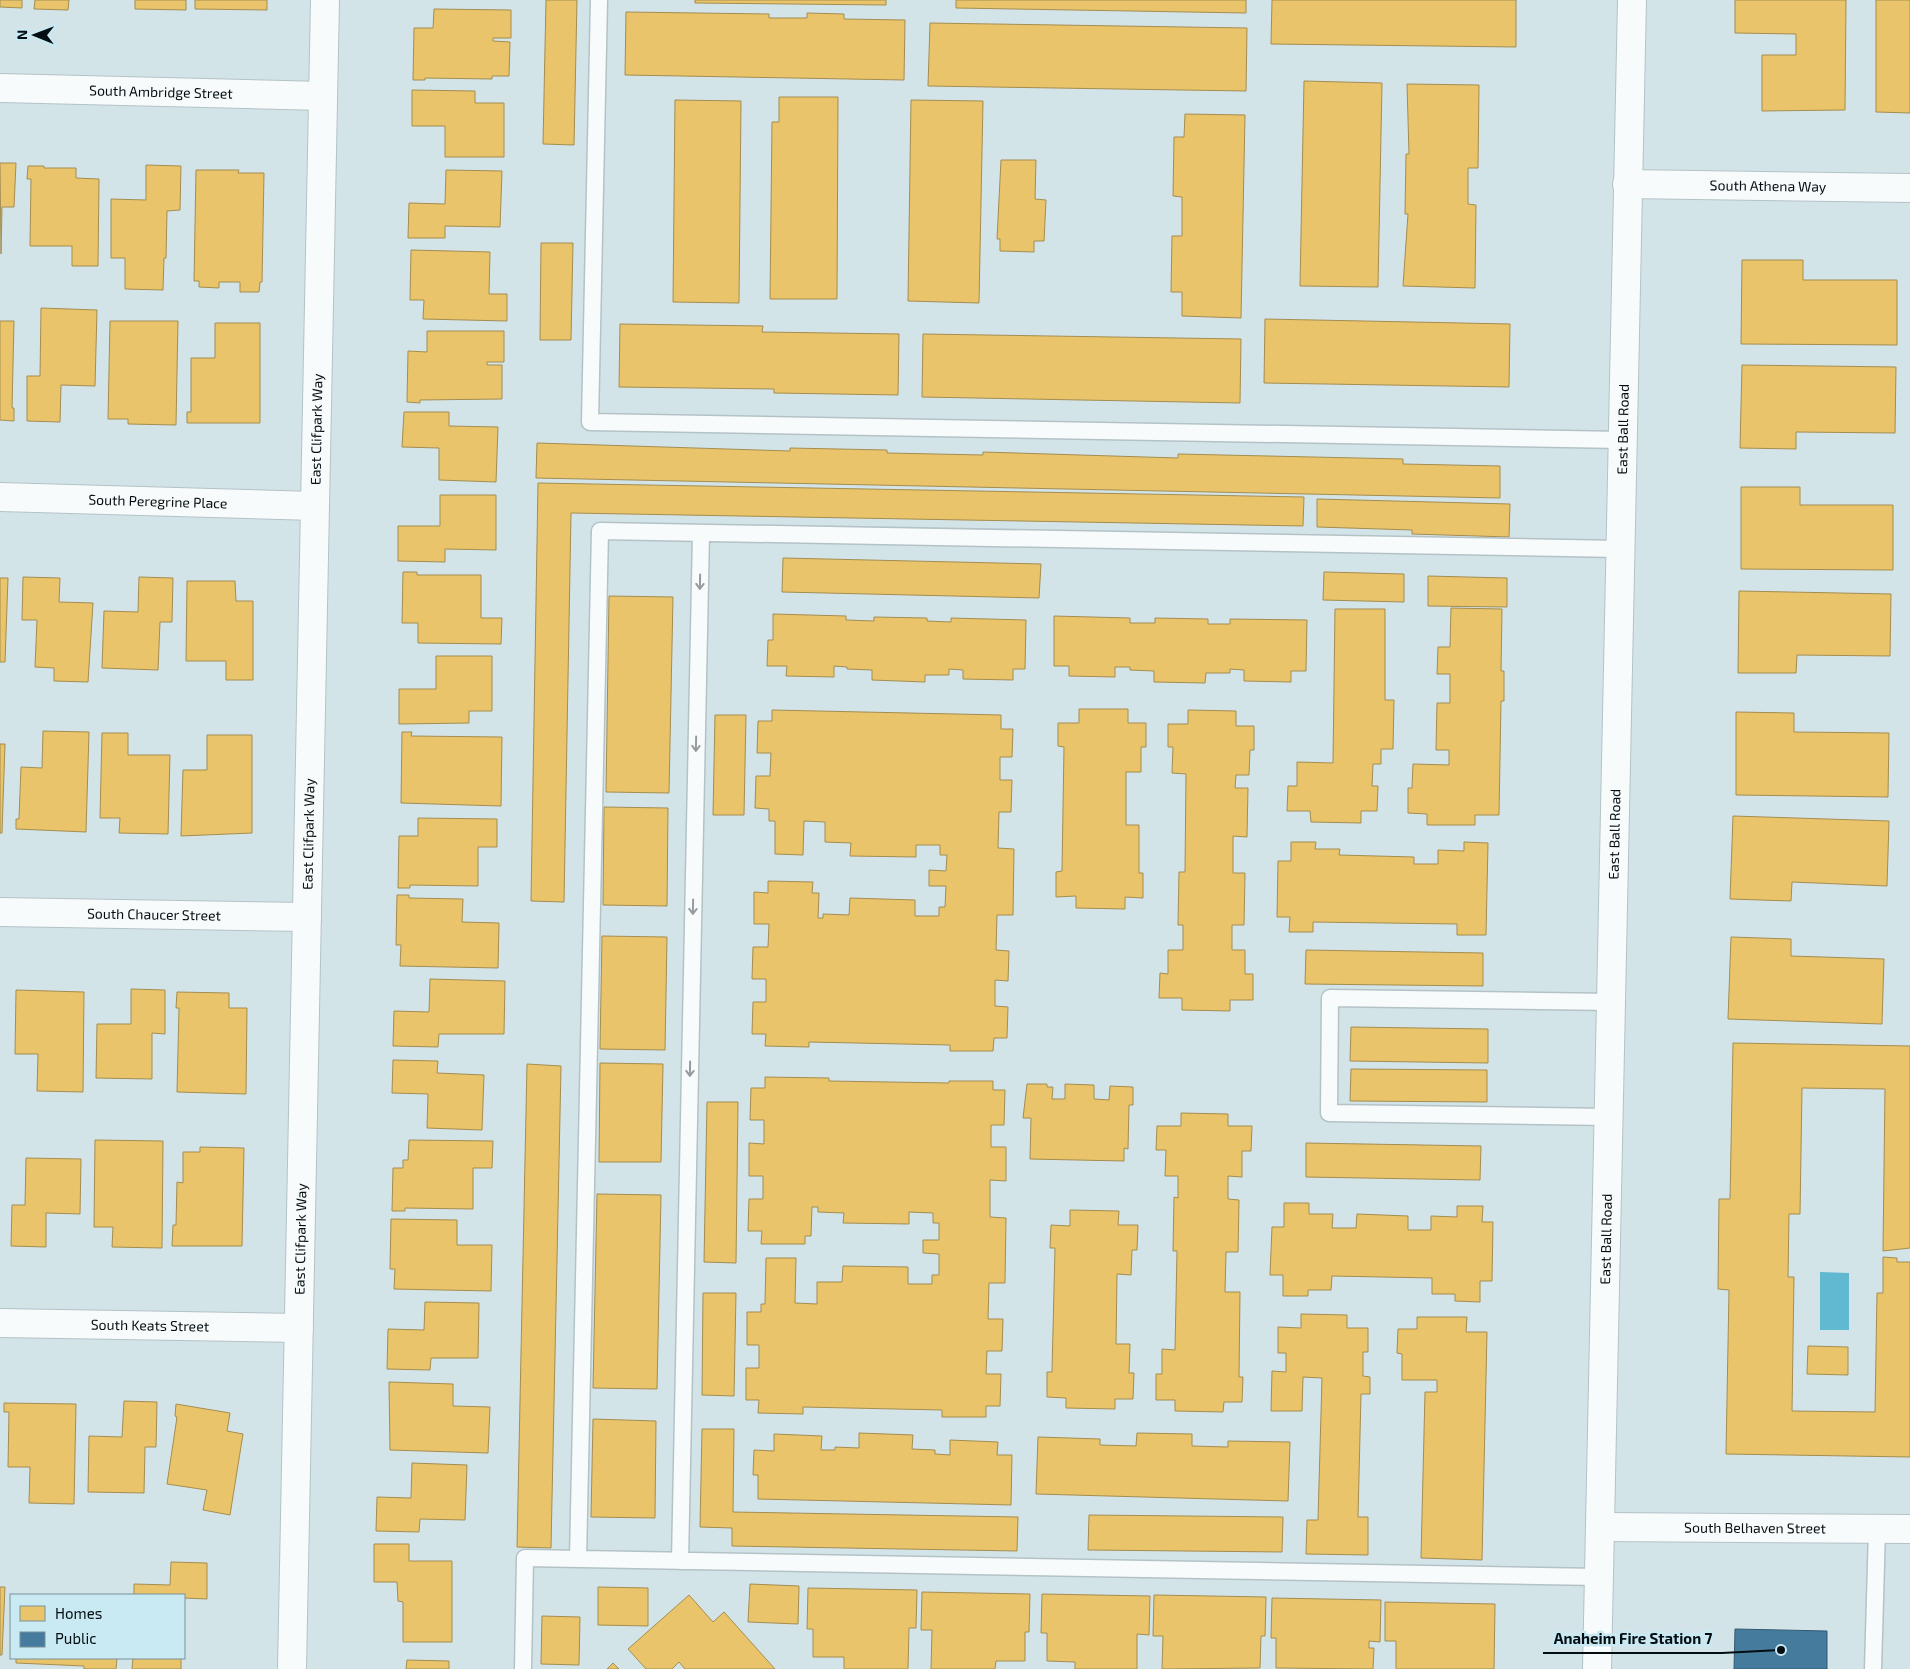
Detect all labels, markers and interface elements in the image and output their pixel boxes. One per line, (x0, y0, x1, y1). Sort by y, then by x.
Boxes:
north arrow (10, 10, 60, 60)
text: N (13, 30, 30, 40)
street label: South Ambridge Street (89, 81, 233, 102)
street label: South Athena Way (1710, 176, 1827, 195)
street label: East Clifpark Way (306, 373, 326, 485)
street label: East Ball Road (1613, 384, 1632, 475)
street label: South Peregrine Place (88, 491, 228, 511)
one-way arrow (695, 574, 705, 590)
one-way arrow (692, 736, 701, 752)
street label: East Clifpark Way (298, 778, 318, 890)
street label: East Ball Road (1605, 789, 1623, 880)
one-way arrow (688, 898, 698, 915)
street label: South Chaucer Street (87, 904, 221, 924)
one-way arrow (685, 1061, 695, 1077)
street label: East Clifpark Way (290, 1182, 310, 1295)
street label: East Ball Road (1596, 1193, 1615, 1285)
street label: South Keats Street (91, 1316, 209, 1334)
street label: South Belhaven Street (1684, 1519, 1826, 1536)
legend (10, 1594, 185, 1659)
text: Homes (55, 1604, 102, 1622)
callout: Anaheim Fire Station 7 (1543, 1623, 1722, 1653)
text: Public (55, 1629, 96, 1647)
text: Anaheim Fire Station 7 (1554, 1629, 1712, 1647)

